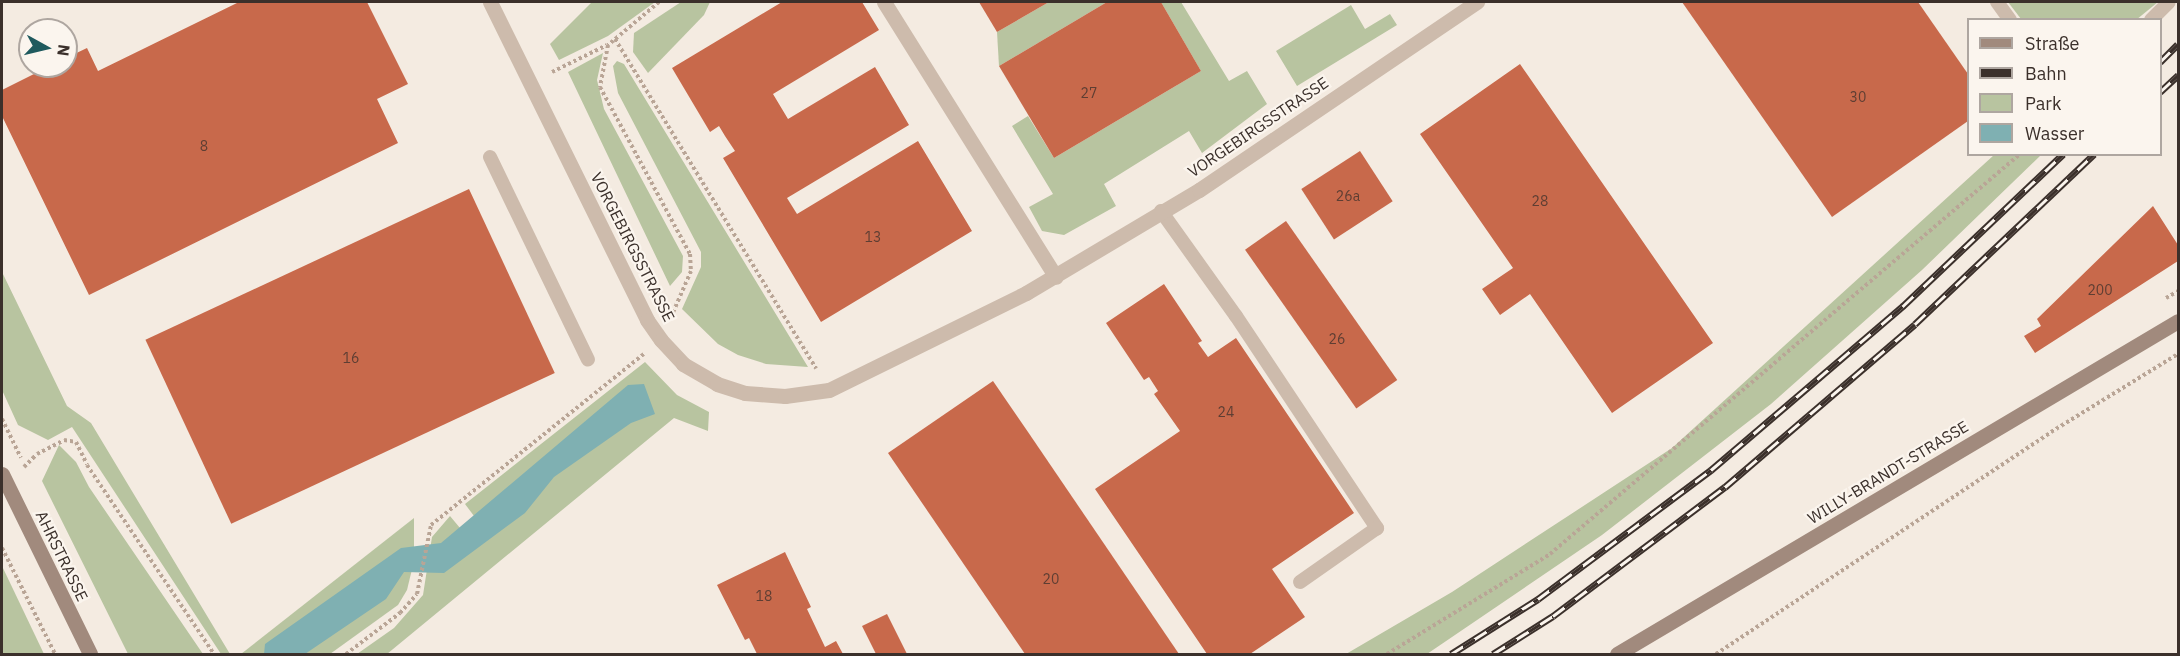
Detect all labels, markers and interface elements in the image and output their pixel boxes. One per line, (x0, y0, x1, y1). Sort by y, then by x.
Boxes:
north arrow (18, 18, 78, 78)
legend (1967, 18, 2162, 156)
text: Straße (2025, 32, 2079, 55)
text: N (53, 43, 75, 57)
text: Bahn (2025, 62, 2067, 85)
street label: VORGEBIRGSSTRASSE (1184, 73, 1332, 181)
house number: 27 (1081, 85, 1097, 101)
house number: 30 (1850, 89, 1866, 105)
text: Park (2025, 92, 2061, 115)
text: Wasser (2025, 122, 2084, 145)
house number: 8 (200, 138, 208, 154)
street label: VORGEBIRGSSTRASSE (587, 169, 679, 325)
house number: 26a (1336, 188, 1360, 204)
house number: 28 (1532, 193, 1548, 209)
house number: 13 (865, 229, 881, 245)
house number: 200 (2087, 282, 2113, 298)
house number: 26 (1329, 331, 1345, 347)
house number: 16 (343, 350, 359, 366)
house number: 24 (1218, 404, 1234, 420)
street label: WILLY-BRANDT-STRASSE (1804, 416, 1972, 528)
street label: AHRSTRASSE (32, 508, 92, 604)
house number: 20 (1043, 571, 1059, 587)
house number: 18 (756, 588, 772, 604)

